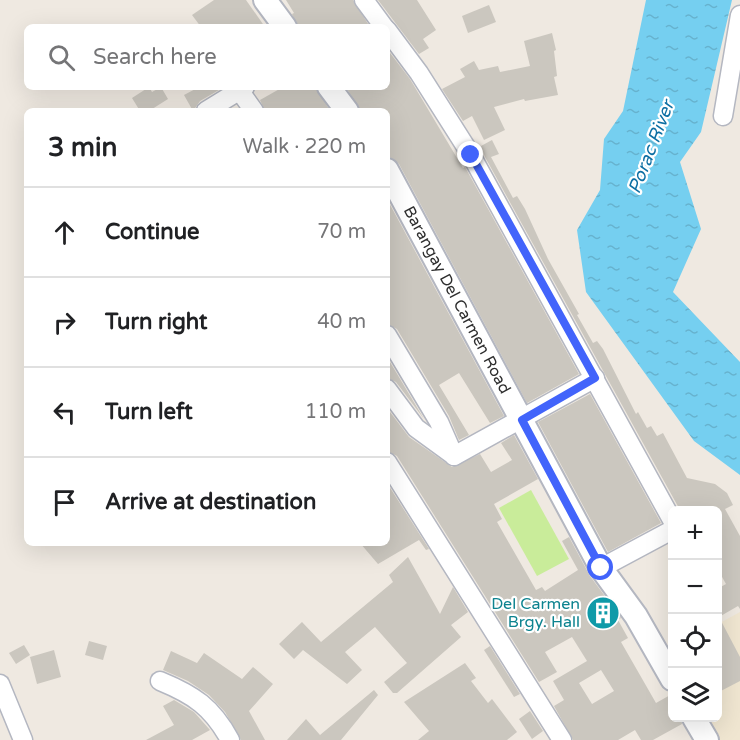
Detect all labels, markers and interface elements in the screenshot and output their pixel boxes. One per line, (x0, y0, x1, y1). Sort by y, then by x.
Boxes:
search box (24, 24, 390, 90)
icon: search (45, 41, 78, 74)
text: Search here (93, 44, 217, 70)
water label: Porac River (623, 95, 680, 197)
text: 3 min (48, 132, 117, 163)
text: Walk · 220 m (243, 135, 366, 159)
route end (457, 141, 483, 167)
street label: Barangay Del Carmen Road (399, 203, 515, 397)
icon: ahead (48, 216, 81, 249)
text: Continue (105, 219, 200, 245)
text: 70 m (317, 220, 366, 244)
icon: right (48, 306, 81, 339)
text: Turn right (105, 309, 207, 335)
text: 40 m (317, 310, 366, 334)
icon: left (48, 396, 81, 429)
text: Turn left (105, 399, 193, 425)
text: 110 m (305, 400, 366, 424)
icon: arrive (48, 486, 81, 519)
text: Arrive at destination (105, 489, 316, 515)
map controls (668, 506, 722, 722)
button: + (668, 506, 722, 560)
route start (587, 554, 613, 580)
button: − (668, 560, 722, 614)
place label: Del Carmen Brgy. Hall (491, 594, 580, 632)
building icon: Del Carmen Brgy. Hall (585, 595, 621, 631)
button: locate (668, 614, 722, 668)
button: layers (668, 668, 722, 722)

